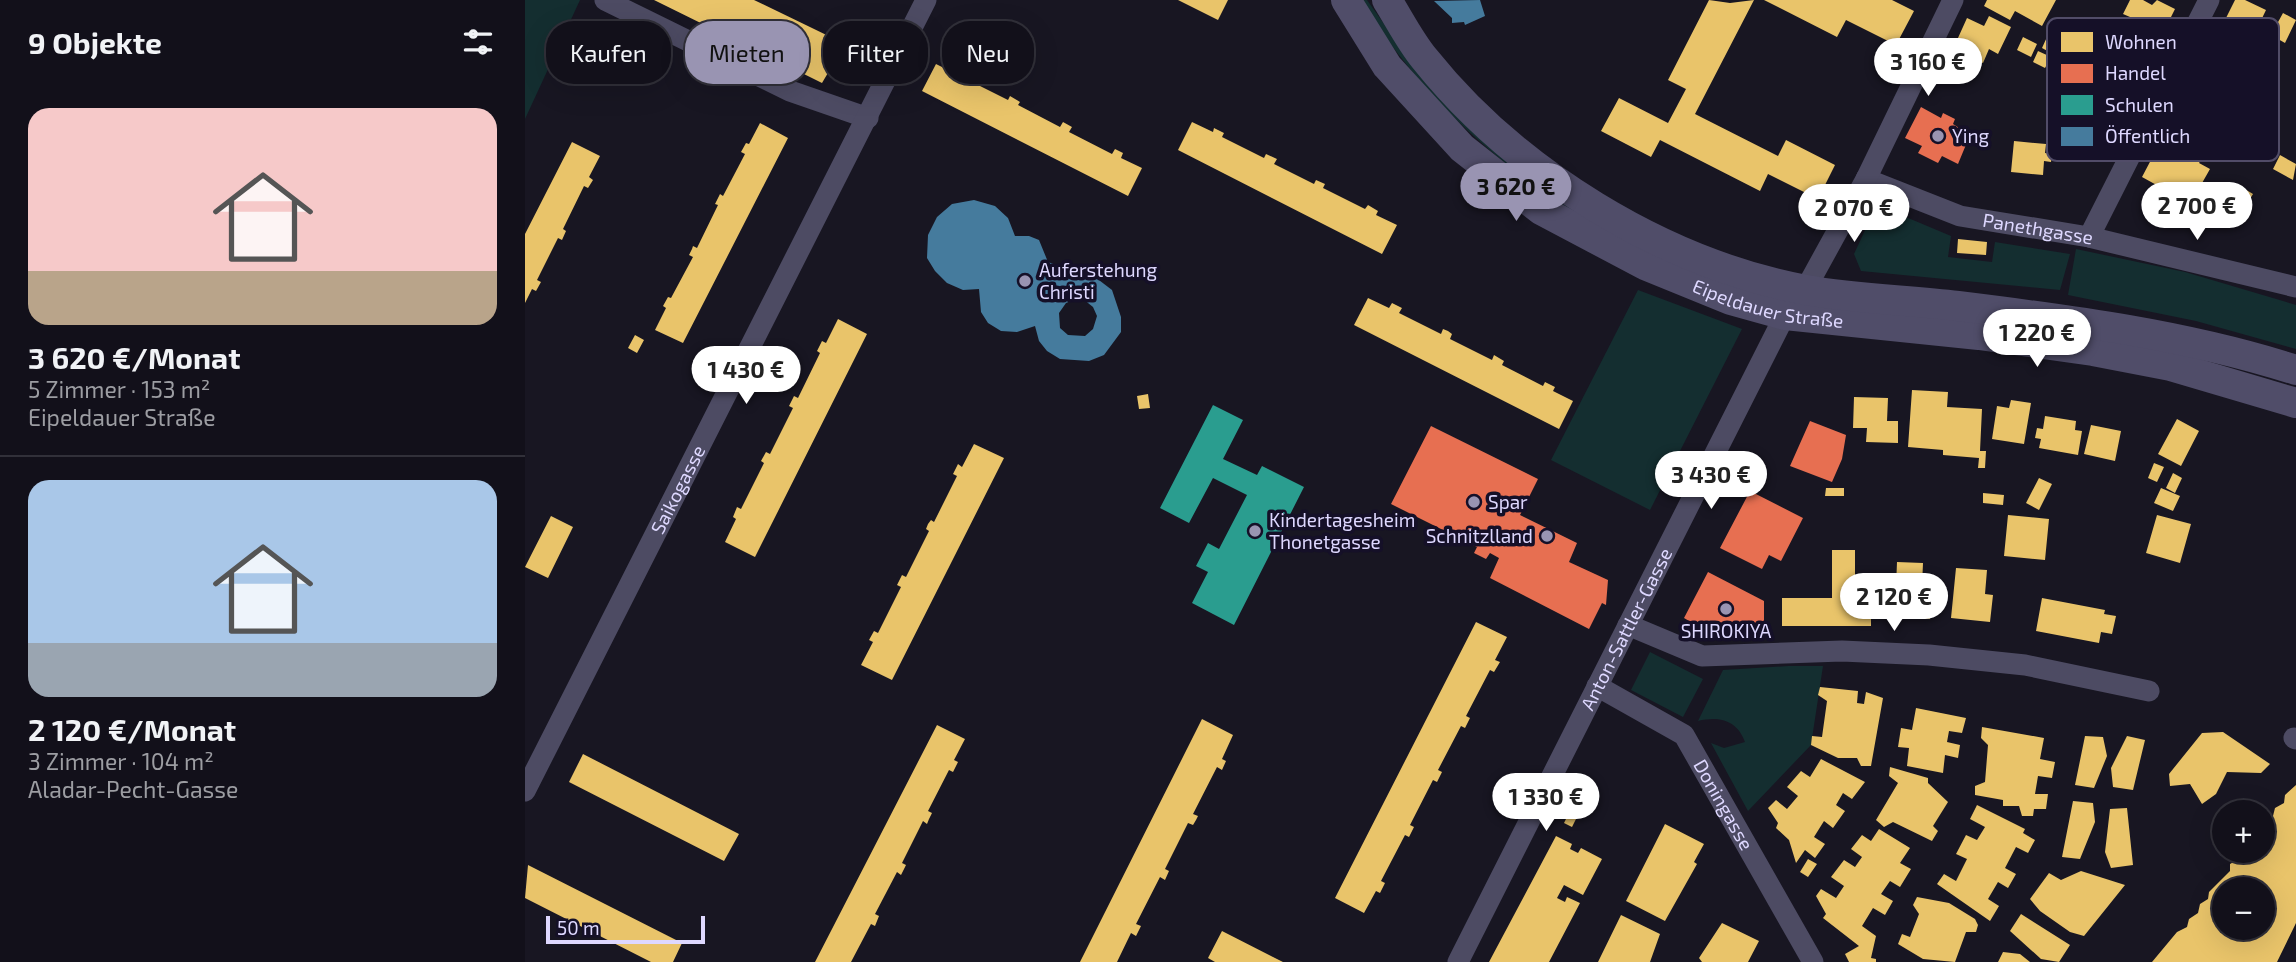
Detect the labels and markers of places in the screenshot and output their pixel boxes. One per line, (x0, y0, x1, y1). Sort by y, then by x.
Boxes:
pin: 3 160 € (1863, 38, 1993, 98)
place label: Ying (1952, 124, 1990, 147)
marker: Ying (1930, 128, 1946, 144)
pin: 3 620 € (1451, 164, 1581, 223)
pin: 2 700 € (2132, 182, 2262, 242)
pin: 2 070 € (1789, 184, 1919, 244)
place label: Auferstehung Christi (1039, 258, 1158, 303)
marker: Auferstehung Christi (1017, 273, 1033, 289)
pin: 1 220 € (1972, 310, 2102, 369)
pin: 1 430 € (681, 346, 811, 406)
pin: 3 430 € (1646, 452, 1776, 511)
place label: Spar (1488, 490, 1528, 513)
marker: Spar (1466, 494, 1482, 510)
place label: Kindertagesheim Thonetgasse (1269, 508, 1415, 553)
marker: Kindertagesheim Thonetgasse (1247, 523, 1263, 539)
place label: Schnitzlland (1426, 524, 1533, 547)
marker: Schnitzlland (1539, 528, 1555, 544)
pin: 2 120 € (1829, 574, 1959, 633)
marker: SHIROKIYA (1718, 601, 1734, 617)
place label: SHIROKIYA (1681, 619, 1771, 642)
pin: 1 330 € (1481, 774, 1611, 833)

